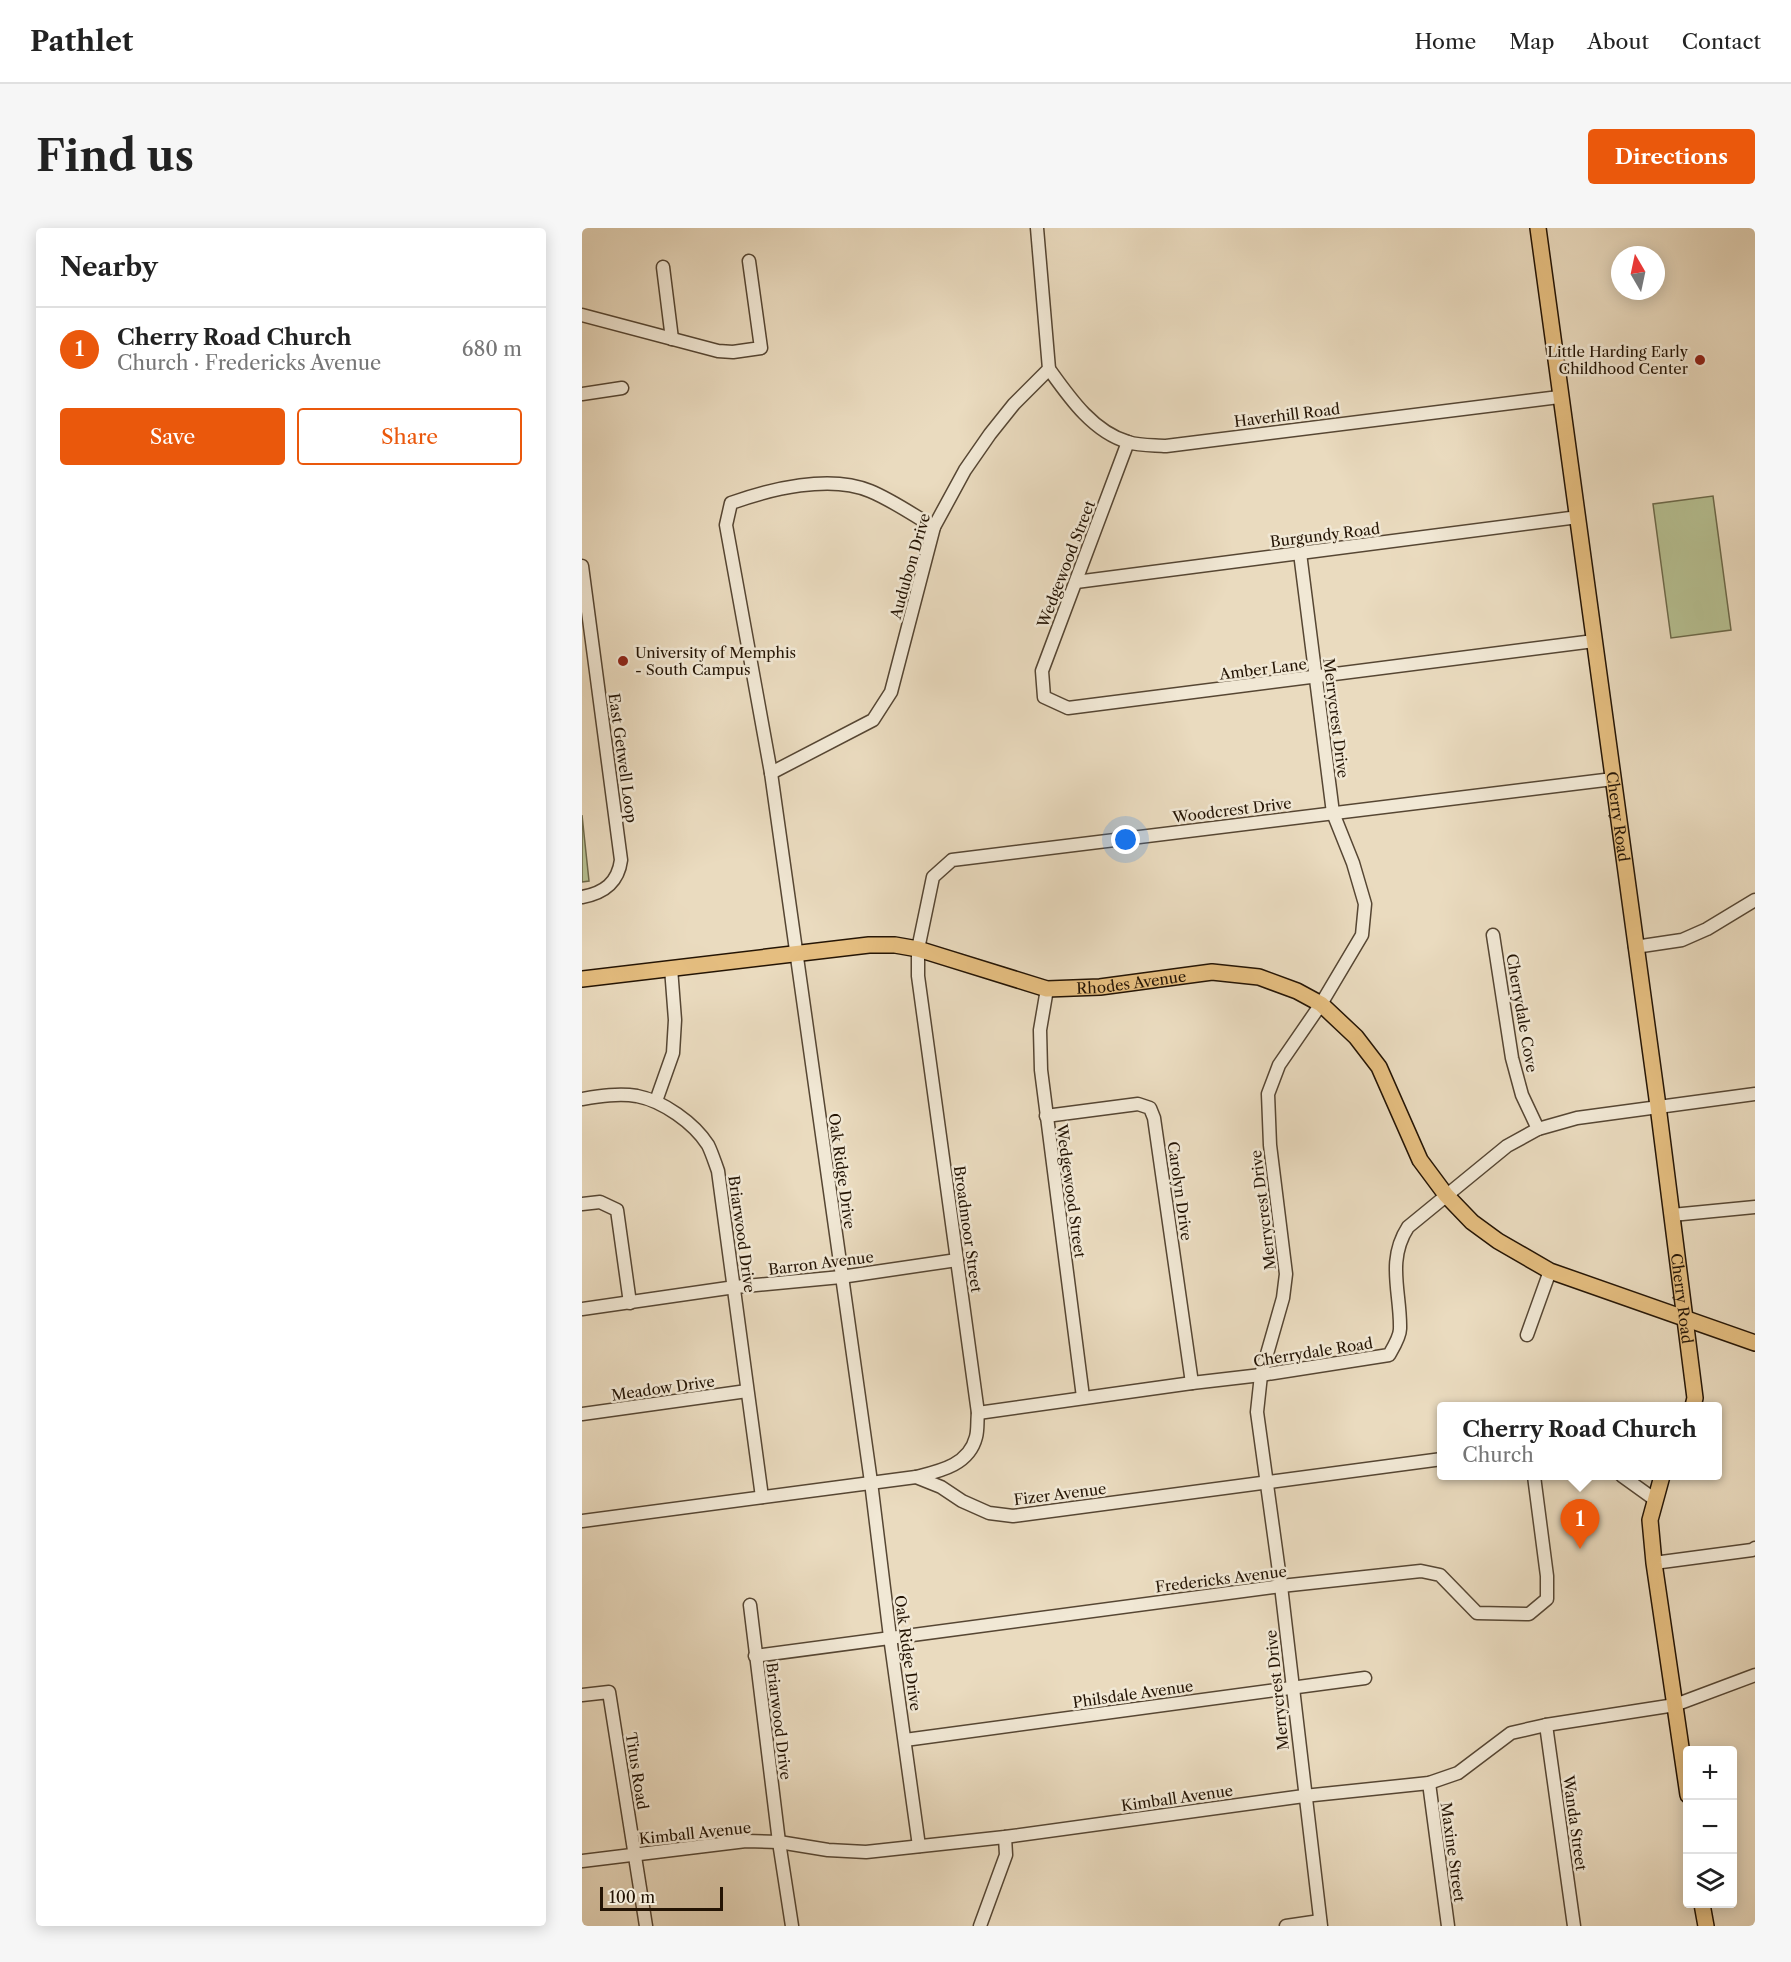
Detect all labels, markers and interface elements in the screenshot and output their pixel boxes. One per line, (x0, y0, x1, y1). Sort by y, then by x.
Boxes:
text: Pathlet (30, 24, 133, 58)
text: Home (1415, 29, 1476, 54)
text: Map (1509, 29, 1554, 54)
text: About (1587, 29, 1649, 54)
text: Contact (1682, 29, 1761, 54)
button: Directions (1588, 129, 1755, 184)
text: Find us (36, 130, 194, 182)
north arrow (1611, 246, 1665, 300)
text: Nearby (60, 251, 158, 283)
text: Cherry Road Church (117, 324, 351, 351)
text: 1 (75, 337, 84, 361)
text: 680 m (462, 337, 522, 361)
place label: Little Harding Early Childhood Center (1547, 342, 1689, 378)
text: Church · Fredericks Avenue (117, 351, 381, 375)
marker: Little Harding Early Childhood Center (1693, 353, 1707, 367)
street label: Haverhill Road (1233, 399, 1341, 431)
button: Save (60, 408, 285, 465)
button: Share (297, 408, 522, 465)
street label: Wedgewood Street (1033, 497, 1099, 631)
street label: Audubon Drive (886, 511, 934, 622)
street label: Burgundy Road (1269, 519, 1381, 551)
place label: University of Memphis - South Campus (635, 643, 796, 679)
marker: University of Memphis - South Campus (616, 654, 630, 668)
street label: Amber Lane (1217, 654, 1308, 684)
street label: Merrycrest Drive (1319, 657, 1353, 779)
street label: East Getwell Loop (605, 692, 641, 824)
street label: Cherry Road (1603, 770, 1634, 863)
street label: Woodcrest Drive (1170, 793, 1293, 827)
your location (1111, 825, 1140, 854)
street label: Cherrydale Cove (1502, 952, 1542, 1074)
street label: Rhodes Avenue (1076, 966, 1187, 997)
street label: Oak Ridge Drive (824, 1112, 860, 1230)
street label: Wedgewood Street (1052, 1122, 1090, 1260)
street label: Carolyn Drive (1164, 1140, 1196, 1242)
street label: Merrycrest Drive (1246, 1149, 1280, 1271)
street label: Broadmoor Street (950, 1164, 986, 1294)
street label: Briarwood Drive (724, 1174, 760, 1294)
street label: Barron Avenue (767, 1247, 875, 1279)
street label: Cherry Road (1667, 1252, 1698, 1345)
street label: Cherrydale Road (1252, 1333, 1374, 1371)
street label: Meadow Drive (610, 1371, 716, 1405)
popup (1437, 1402, 1722, 1480)
text: Cherry Road Church (1462, 1416, 1697, 1443)
text: Church (1462, 1443, 1534, 1467)
street label: Fizer Avenue (1013, 1479, 1107, 1509)
pin: 1 (1560, 1500, 1600, 1549)
street label: Fredericks Avenue (1154, 1562, 1288, 1596)
street label: Oak Ridge Drive (890, 1594, 926, 1712)
street label: Merrycrest Drive (1261, 1629, 1293, 1751)
street label: Briarwood Drive (762, 1661, 796, 1781)
street label: Philsdale Avenue (1072, 1676, 1194, 1712)
street label: Titus Road (622, 1731, 652, 1811)
map controls (1683, 1746, 1737, 1908)
button: + (1683, 1746, 1737, 1800)
street label: Wanda Street (1559, 1773, 1591, 1872)
street label: Kimball Avenue (1120, 1781, 1234, 1815)
button: − (1683, 1800, 1737, 1854)
street label: Maxine Street (1437, 1801, 1470, 1904)
street label: Kimball Avenue (638, 1818, 752, 1848)
button: layers (1683, 1854, 1737, 1908)
scale bar (600, 1884, 723, 1912)
text: 100 m (609, 1887, 655, 1907)

